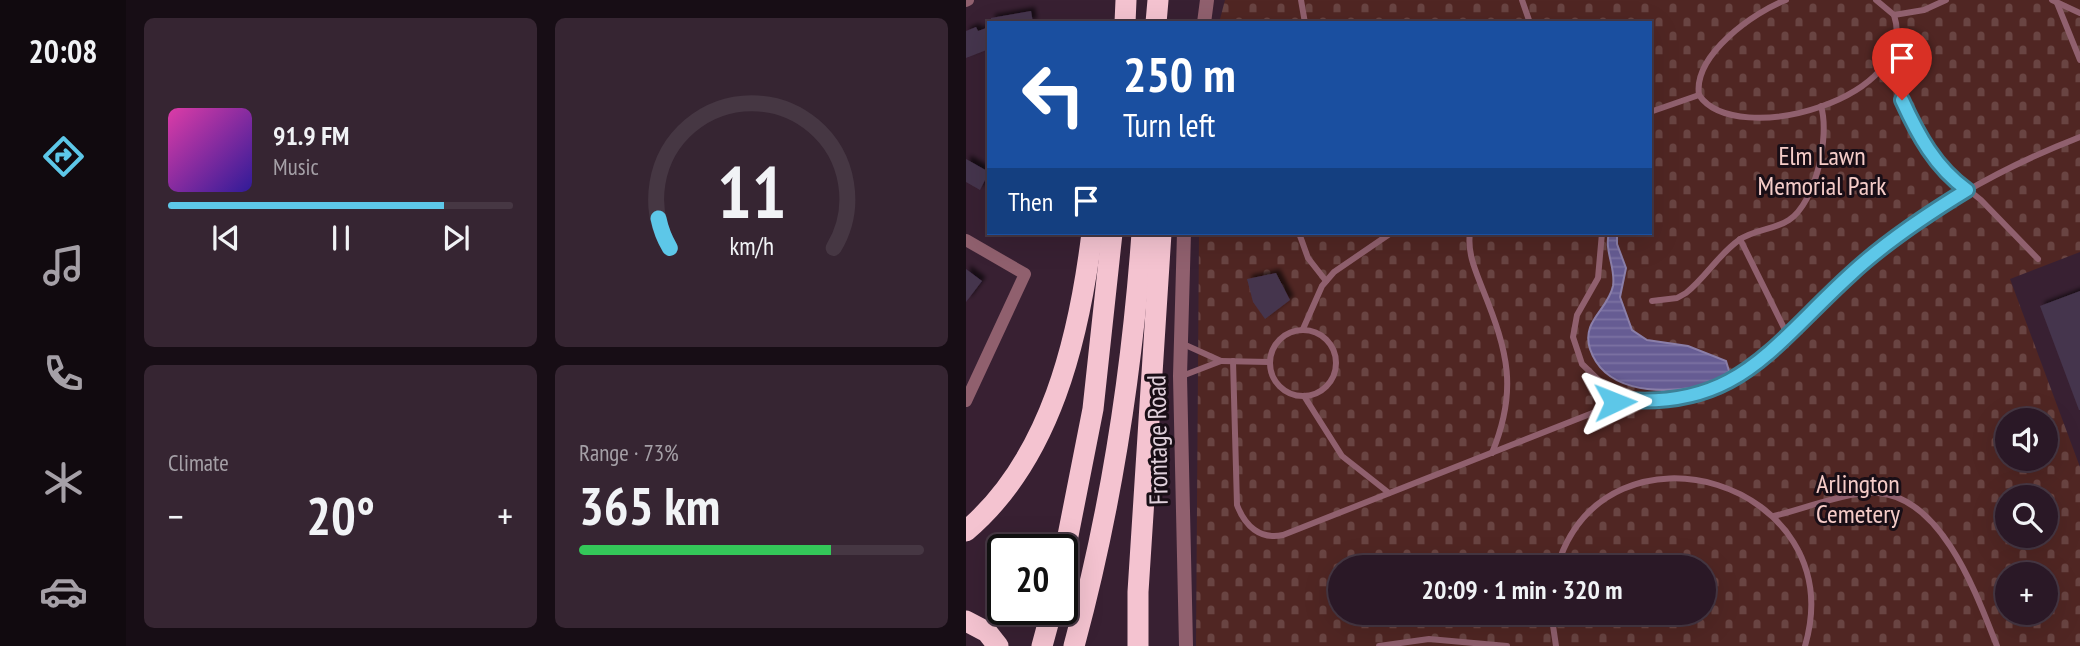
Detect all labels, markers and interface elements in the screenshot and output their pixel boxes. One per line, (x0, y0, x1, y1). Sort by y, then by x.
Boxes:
pin (1872, 28, 1932, 100)
text: 20:08 (28, 30, 98, 72)
icon: arrive (1883, 39, 1921, 77)
text: 250 m (1123, 42, 1236, 106)
icon: left (1008, 49, 1099, 140)
text: Turn left (1123, 104, 1215, 146)
text: 91.9 FM (273, 119, 349, 152)
icon: directions (39, 132, 88, 181)
park label: Elm Lawn Memorial Park (1758, 139, 1886, 202)
text: 11 (717, 145, 786, 239)
text: Music (273, 152, 319, 181)
icon: arrive (1067, 182, 1105, 220)
text: Then (1008, 185, 1053, 218)
icon: previous (207, 219, 245, 257)
icon: pause (322, 219, 360, 257)
icon: next (437, 219, 475, 257)
text: km/h (729, 230, 774, 262)
icon: music (39, 241, 88, 290)
icon: phone (39, 349, 88, 398)
position arrow (1578, 365, 1652, 439)
street label: Frontage Road (1139, 375, 1175, 505)
map controls (1995, 408, 2058, 625)
button: sound (1995, 408, 2058, 471)
text: Range · 73% (579, 438, 679, 467)
text: Climate (168, 448, 229, 477)
icon: climate (39, 458, 88, 507)
park label: Arlington Cemetery (1816, 467, 1900, 530)
text: 365 km (579, 472, 720, 539)
text: 20° (306, 482, 375, 549)
button: search (1995, 485, 2058, 548)
text: − (168, 491, 184, 540)
text: + (497, 491, 513, 540)
speed limit sign: 20 (987, 534, 1078, 625)
button: + (1995, 562, 2058, 625)
icon: car (39, 567, 88, 616)
text: 20:09 · 1 min · 320 m (1422, 573, 1622, 606)

